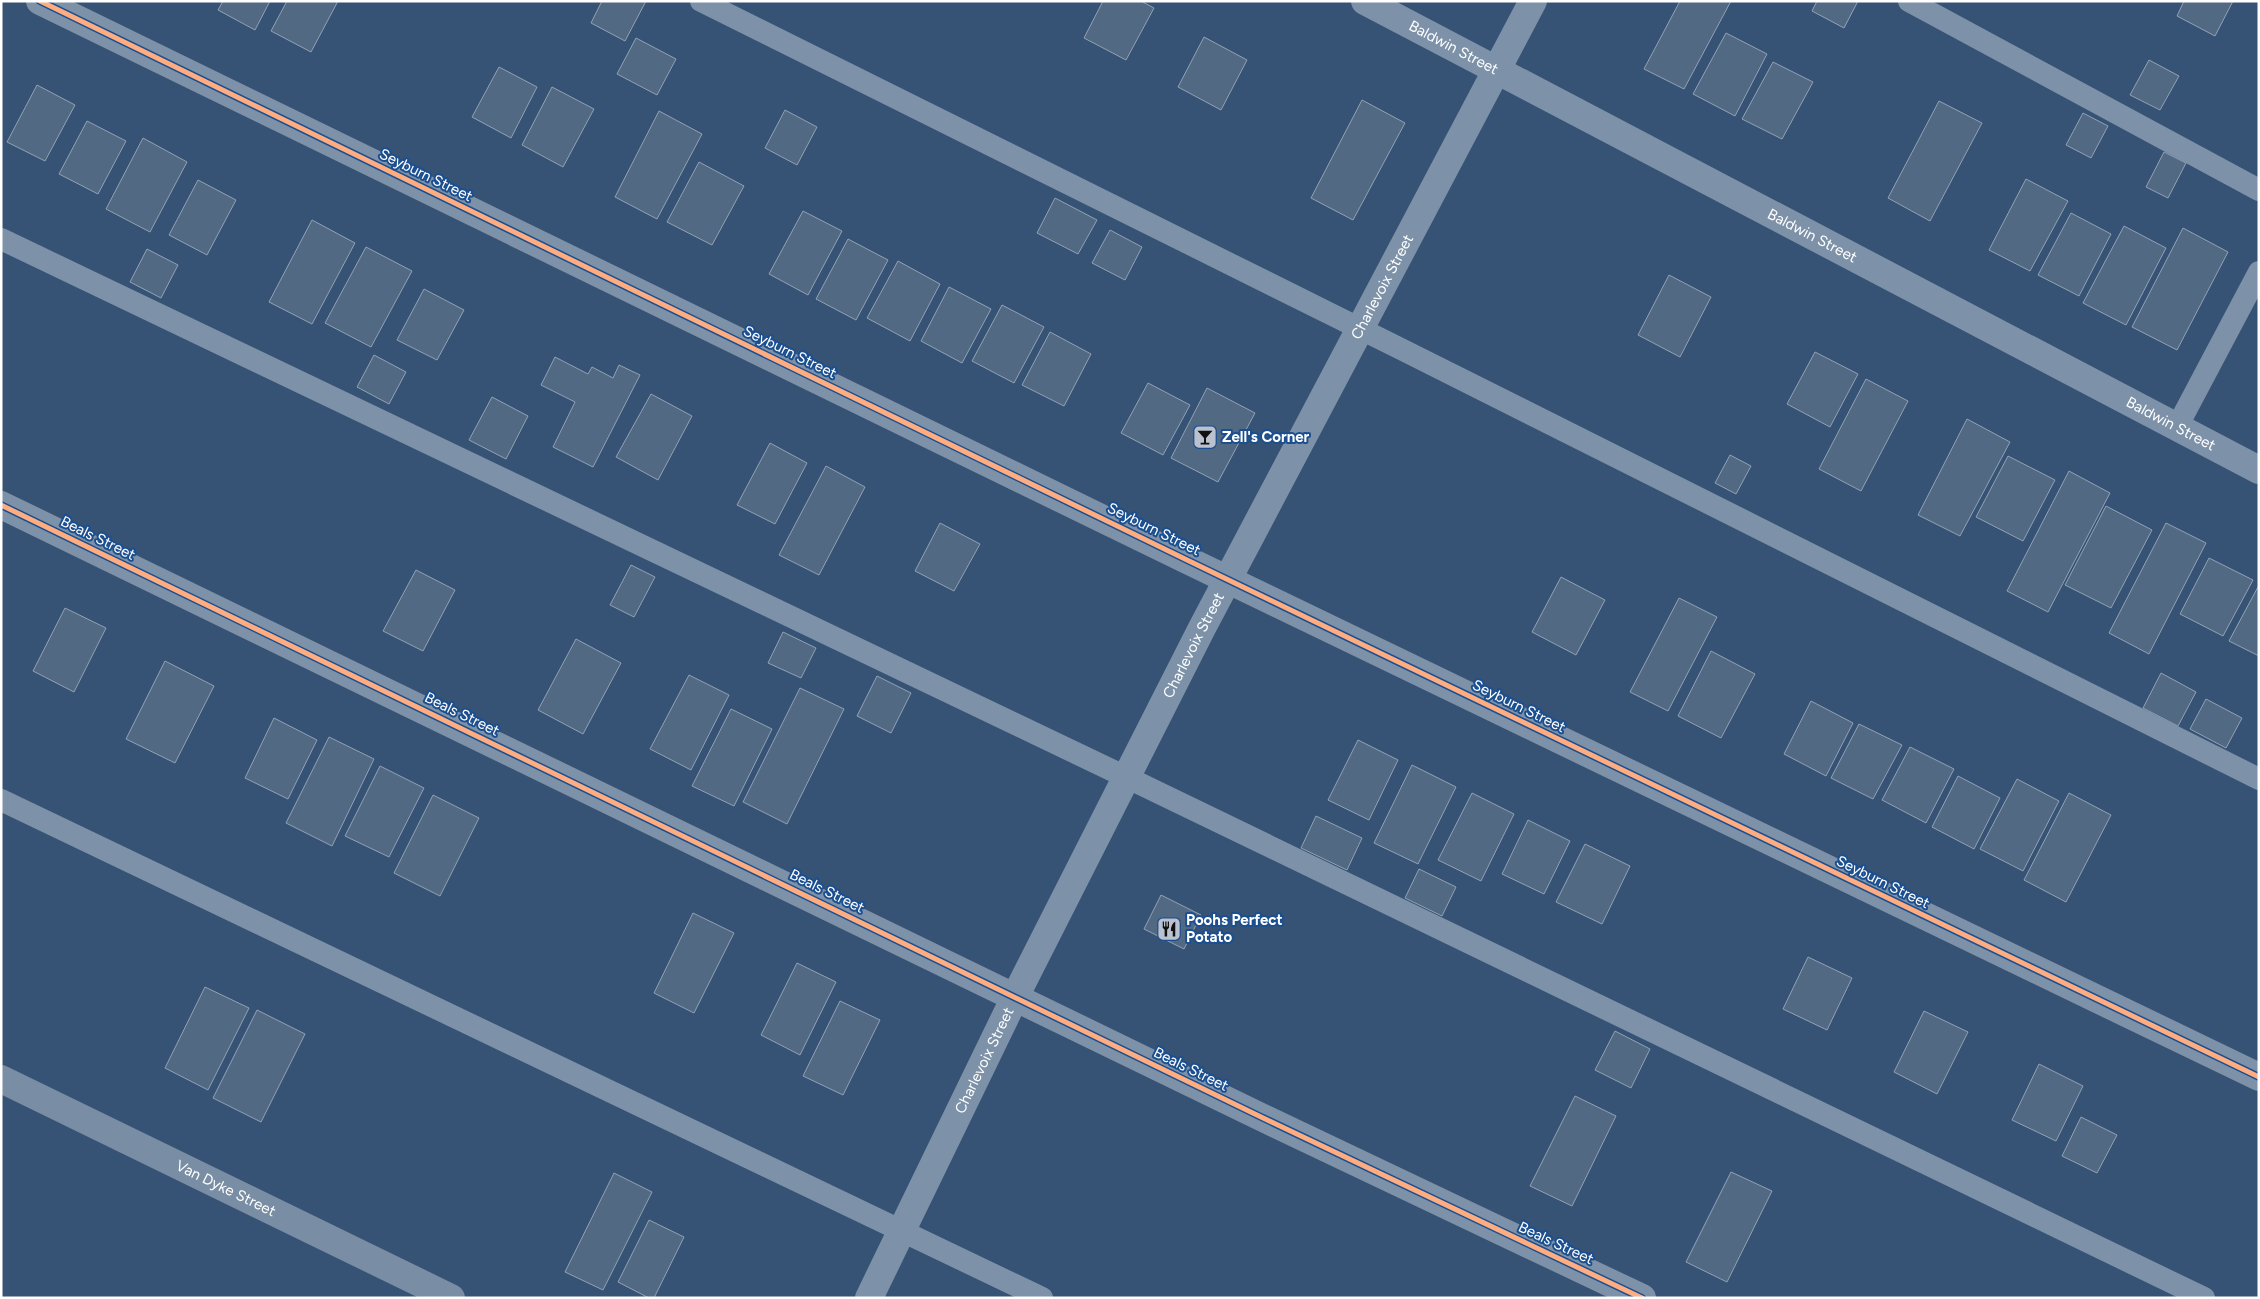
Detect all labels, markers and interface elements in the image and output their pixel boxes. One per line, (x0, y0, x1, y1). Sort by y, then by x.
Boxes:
street label: Baldwin Street (1406, 17, 1502, 78)
street label: Seyburn Street (376, 145, 476, 205)
street label: Baldwin Street (1764, 205, 1860, 267)
street label: Charlevoix Street (1347, 231, 1417, 342)
street label: Seyburn Street (740, 322, 840, 382)
street label: Baldwin Street (2123, 393, 2219, 455)
bar icon: Zell's Corner (1192, 424, 1218, 450)
place label: Zell's Corner (1222, 428, 1310, 446)
street label: Seyburn Street (1104, 499, 1204, 559)
street label: Beals Street (58, 512, 139, 564)
street label: Charlevoix Street (1159, 589, 1228, 701)
street label: Seyburn Street (1469, 676, 1569, 736)
street label: Beals Street (422, 688, 503, 740)
street label: Seyburn Street (1833, 852, 1933, 912)
street label: Beals Street (787, 865, 868, 917)
place label: Poohs Perfect Potato (1186, 911, 1283, 946)
restaurant icon: Poohs Perfect Potato (1156, 916, 1182, 942)
street label: Charlevoix Street (951, 1004, 1018, 1117)
street label: Beals Street (1151, 1043, 1232, 1095)
street label: Van Dyke Street (173, 1156, 279, 1220)
street label: Beals Street (1515, 1218, 1597, 1268)

